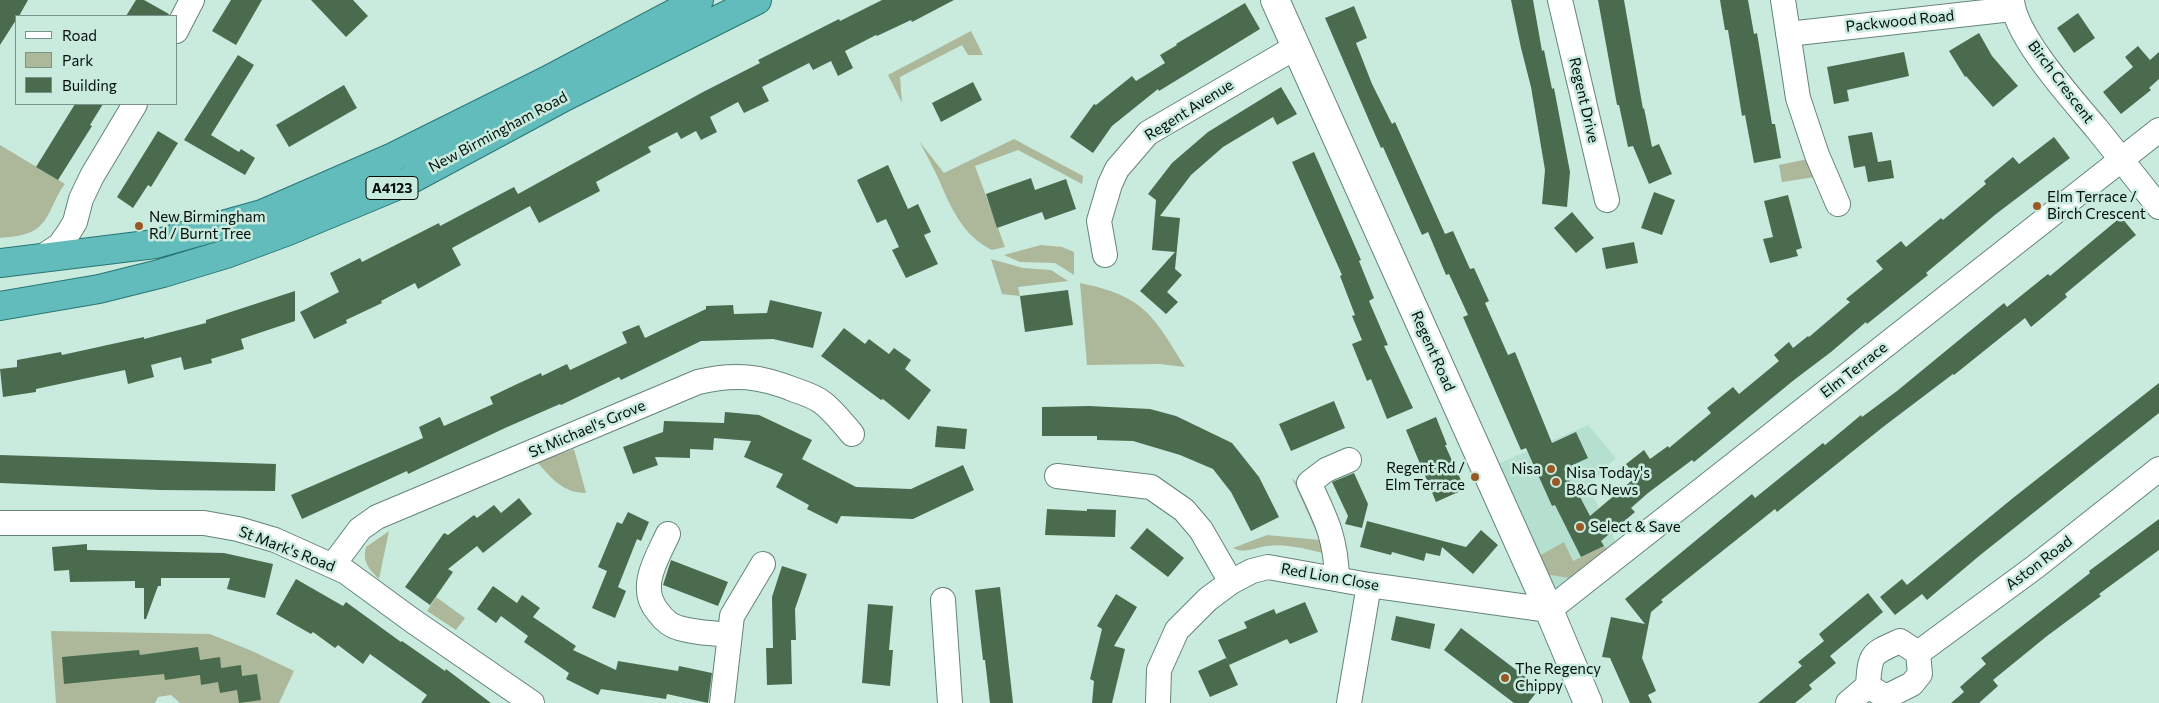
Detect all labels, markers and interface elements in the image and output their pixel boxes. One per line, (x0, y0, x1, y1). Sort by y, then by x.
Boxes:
street label: Packwood Road (1845, 6, 1955, 36)
legend (15, 15, 178, 105)
text: Road (62, 26, 97, 44)
street label: Birch Crescent (2024, 37, 2098, 127)
text: Park (62, 51, 93, 69)
street label: Regent Drive (1565, 55, 1603, 145)
text: Building (62, 76, 117, 94)
street label: Regent Avenue (1141, 76, 1237, 144)
street label: New Birmingham Road (426, 88, 570, 176)
road number: A4123 (366, 177, 418, 200)
place label: Elm Terrace / Birch Crescent (2047, 188, 2146, 223)
marker: Elm Terrace / Birch Crescent (2031, 200, 2043, 212)
place label: New Birmingham Rd / Burnt Tree (149, 208, 266, 243)
marker: New Birmingham Rd / Burnt Tree (133, 220, 145, 232)
street label: Regent Road (1407, 308, 1459, 394)
street label: Elm Terrace (1817, 338, 1891, 402)
street label: St Michael's Grove (526, 396, 648, 462)
place label: Regent Rd / Elm Terrace (1385, 459, 1465, 494)
place label: Nisa (1511, 460, 1541, 478)
marker: Nisa (1545, 463, 1557, 475)
place label: Nisa Today's B&G News (1566, 464, 1650, 499)
marker: Regent Rd / Elm Terrace (1469, 471, 1481, 483)
marker: Nisa Today's B&G News (1550, 476, 1562, 488)
place label: Select & Save (1590, 518, 1681, 536)
marker: Select & Save (1574, 521, 1586, 533)
street label: St Mark's Road (236, 522, 338, 576)
street label: Aston Road (2002, 532, 2076, 594)
street label: Red Lion Close (1279, 559, 1381, 595)
place label: The Regency Chippy (1515, 660, 1601, 695)
marker: The Regency Chippy (1499, 672, 1511, 684)

